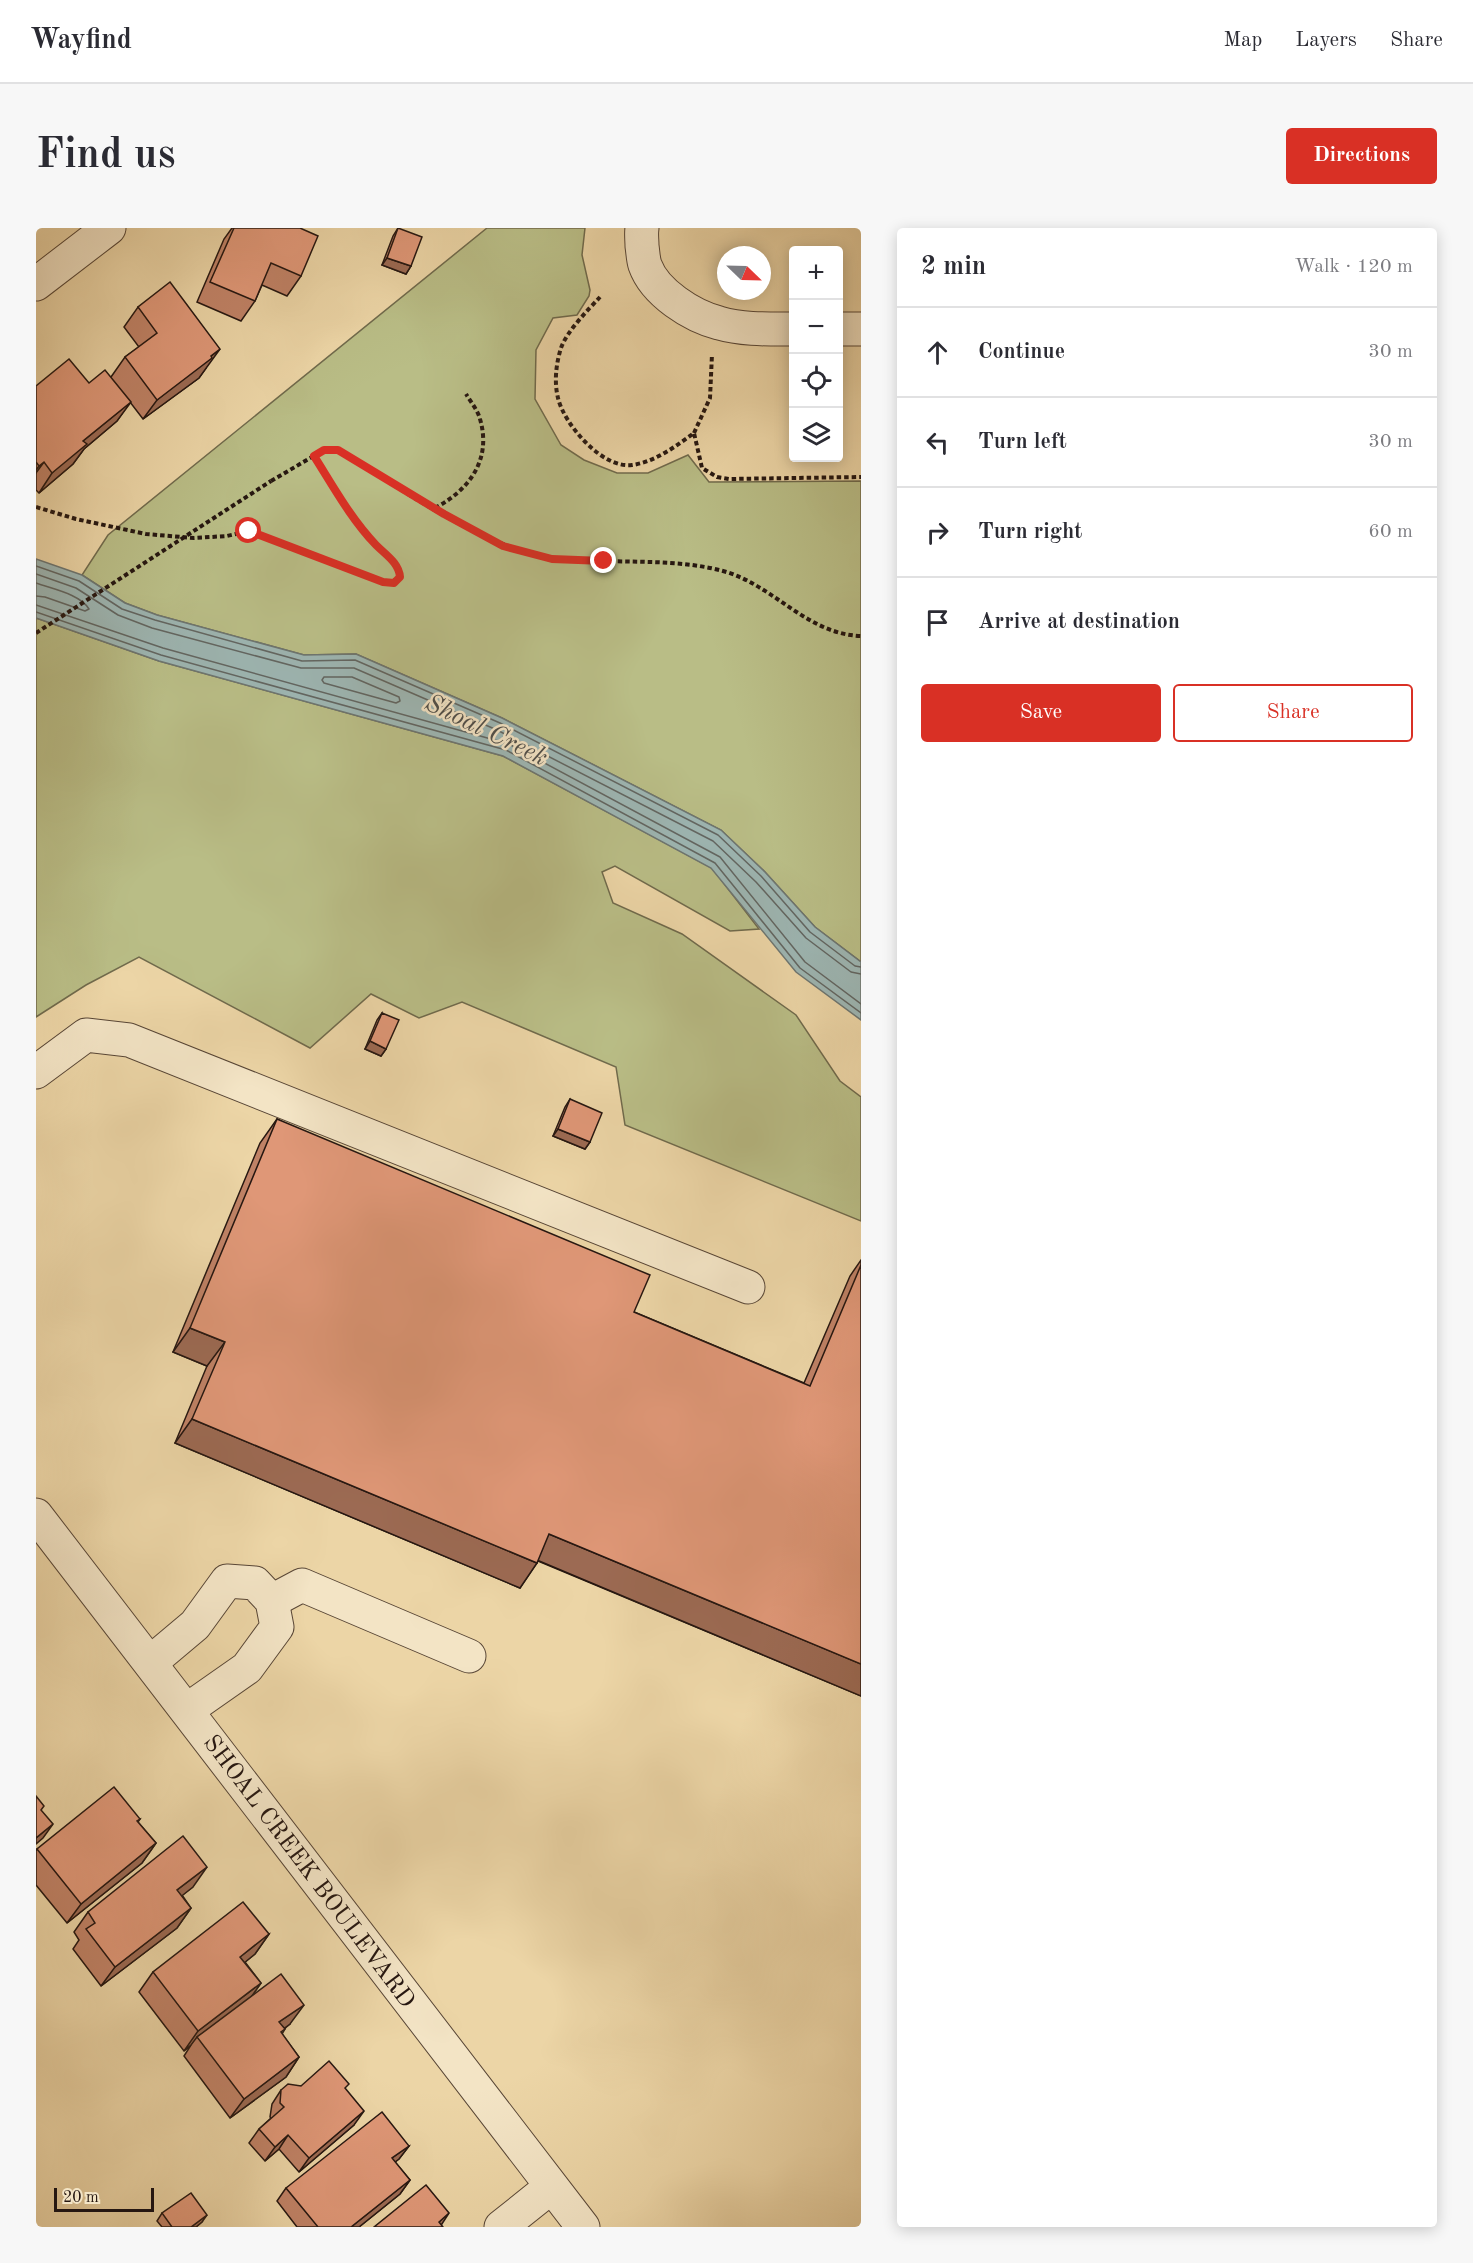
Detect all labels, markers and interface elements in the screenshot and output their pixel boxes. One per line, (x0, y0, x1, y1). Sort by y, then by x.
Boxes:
text: Wayfind (30, 27, 132, 55)
text: Map (1223, 30, 1262, 51)
text: Layers (1295, 30, 1357, 51)
text: Share (1390, 30, 1443, 51)
button: Directions (1286, 128, 1437, 184)
text: Find us (36, 135, 175, 177)
north arrow (717, 246, 771, 300)
map controls (789, 246, 843, 462)
button: + (789, 246, 843, 300)
text: 2 min (921, 254, 986, 280)
text: Walk · 120 m (1294, 257, 1413, 277)
button: − (789, 300, 843, 354)
icon: ahead (921, 336, 954, 369)
text: Continue (978, 341, 1065, 363)
text: 30 m (1368, 342, 1413, 362)
button: locate (789, 354, 843, 408)
button: layers (789, 408, 843, 462)
icon: left (921, 426, 954, 459)
text: Turn left (978, 431, 1067, 453)
text: 30 m (1368, 432, 1413, 452)
icon: right (921, 516, 954, 549)
route start (235, 517, 261, 543)
text: Turn right (978, 521, 1082, 543)
text: 60 m (1368, 522, 1413, 542)
route end (590, 547, 616, 573)
icon: arrive (921, 606, 954, 639)
text: Arrive at destination (978, 611, 1180, 633)
button: Save (921, 684, 1161, 742)
button: Share (1173, 684, 1413, 742)
water label: Shoal Creek (421, 690, 552, 772)
street label: SHOAL CREEK BOULEVARD (198, 1731, 419, 2013)
scale bar (54, 2185, 154, 2212)
text: 20 m (63, 2190, 99, 2206)

